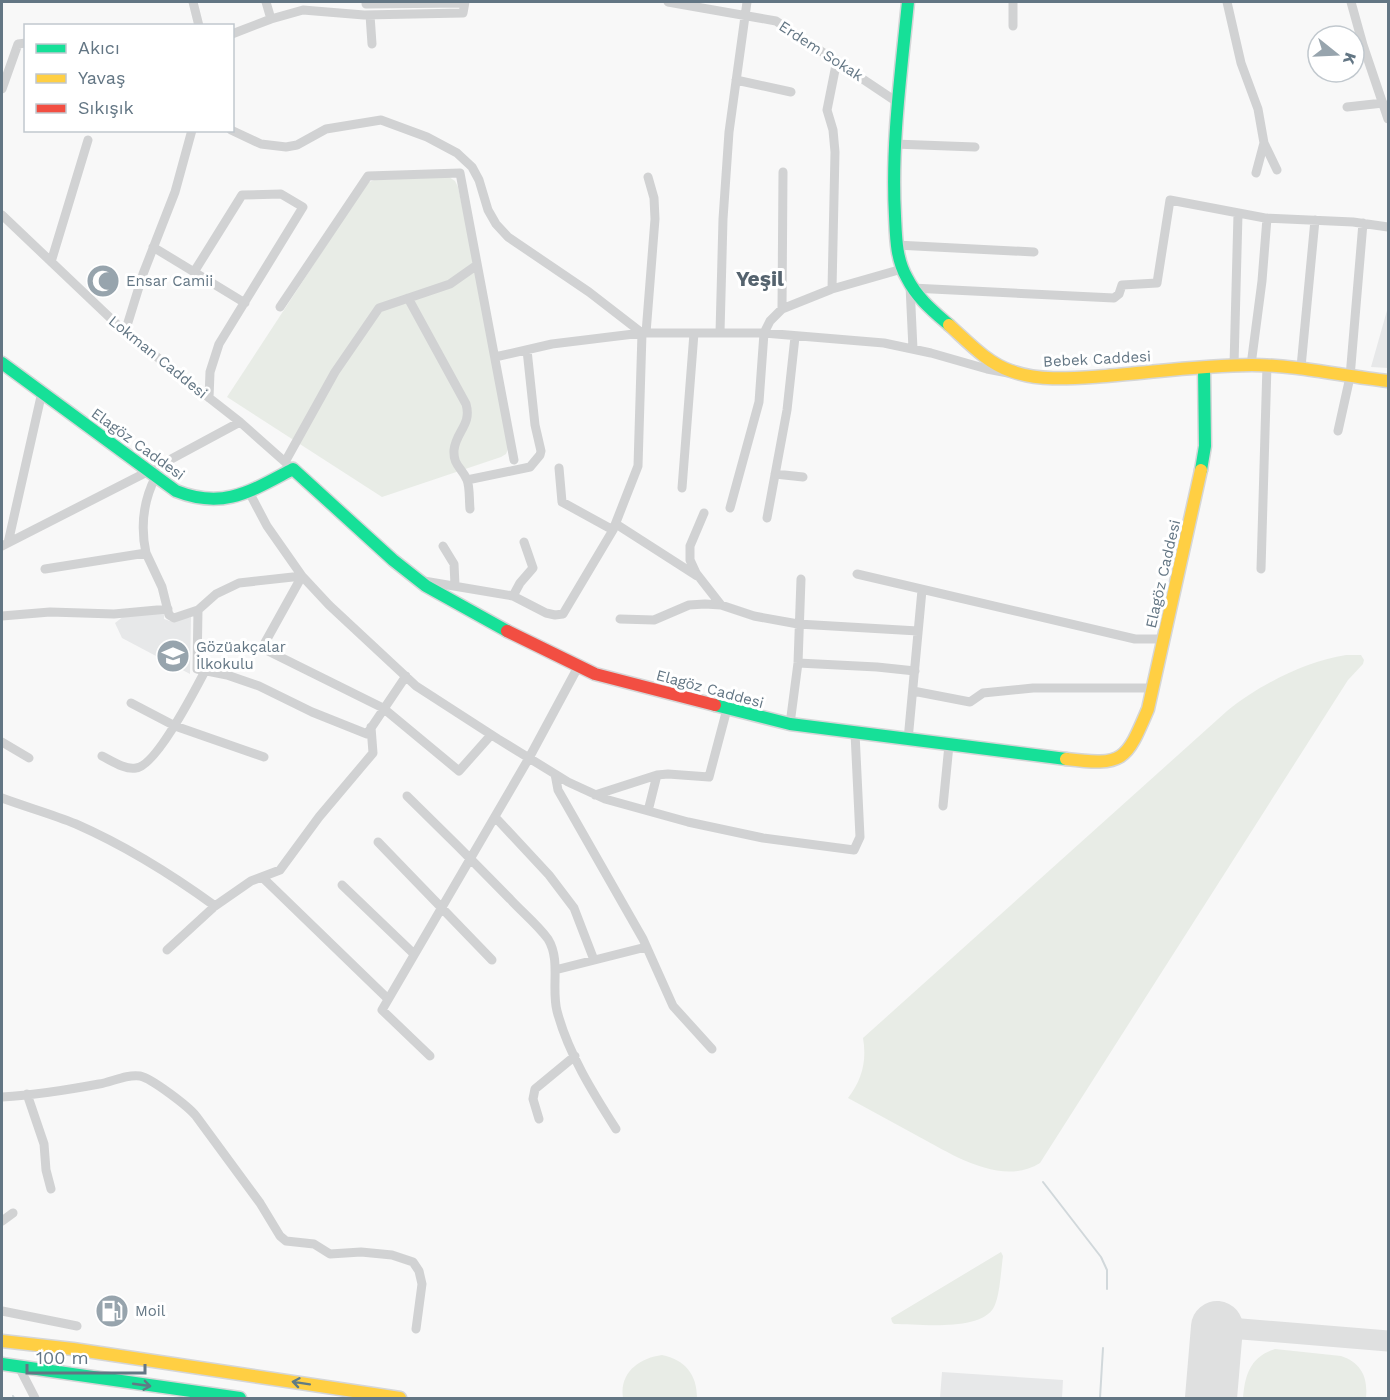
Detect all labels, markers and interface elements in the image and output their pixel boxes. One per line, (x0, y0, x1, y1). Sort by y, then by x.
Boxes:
street label: Erdem Sokak (775, 17, 867, 85)
legend (24, 24, 234, 132)
north arrow (1306, 24, 1366, 84)
text: Akıcı (78, 37, 120, 58)
text: K (1339, 50, 1361, 67)
text: Yavaş (78, 67, 125, 88)
text: Sıkışık (78, 97, 134, 118)
mosque icon: Ensar Camii (85, 263, 121, 299)
district label: Yeşil (736, 266, 784, 291)
place label: Ensar Camii (126, 272, 213, 290)
street label: Lokman Caddesi (105, 312, 211, 402)
street label: Bebek Caddesi (1043, 347, 1151, 371)
street label: Elagöz Caddesi (88, 404, 188, 484)
street label: Elagöz Caddesi (1142, 518, 1184, 630)
school or university icon: Gözüakçalar İlkokulu (155, 638, 191, 674)
place label: Gözüakçalar İlkokulu (196, 638, 286, 673)
street label: Elagöz Caddesi (654, 666, 766, 712)
fuel station icon: Moil (94, 1293, 130, 1329)
place label: Moil (135, 1302, 166, 1320)
scale bar (27, 1337, 146, 1375)
text: 100 m (36, 1347, 89, 1368)
one-way arrow (292, 1378, 311, 1389)
one-way arrow (132, 1379, 152, 1390)

